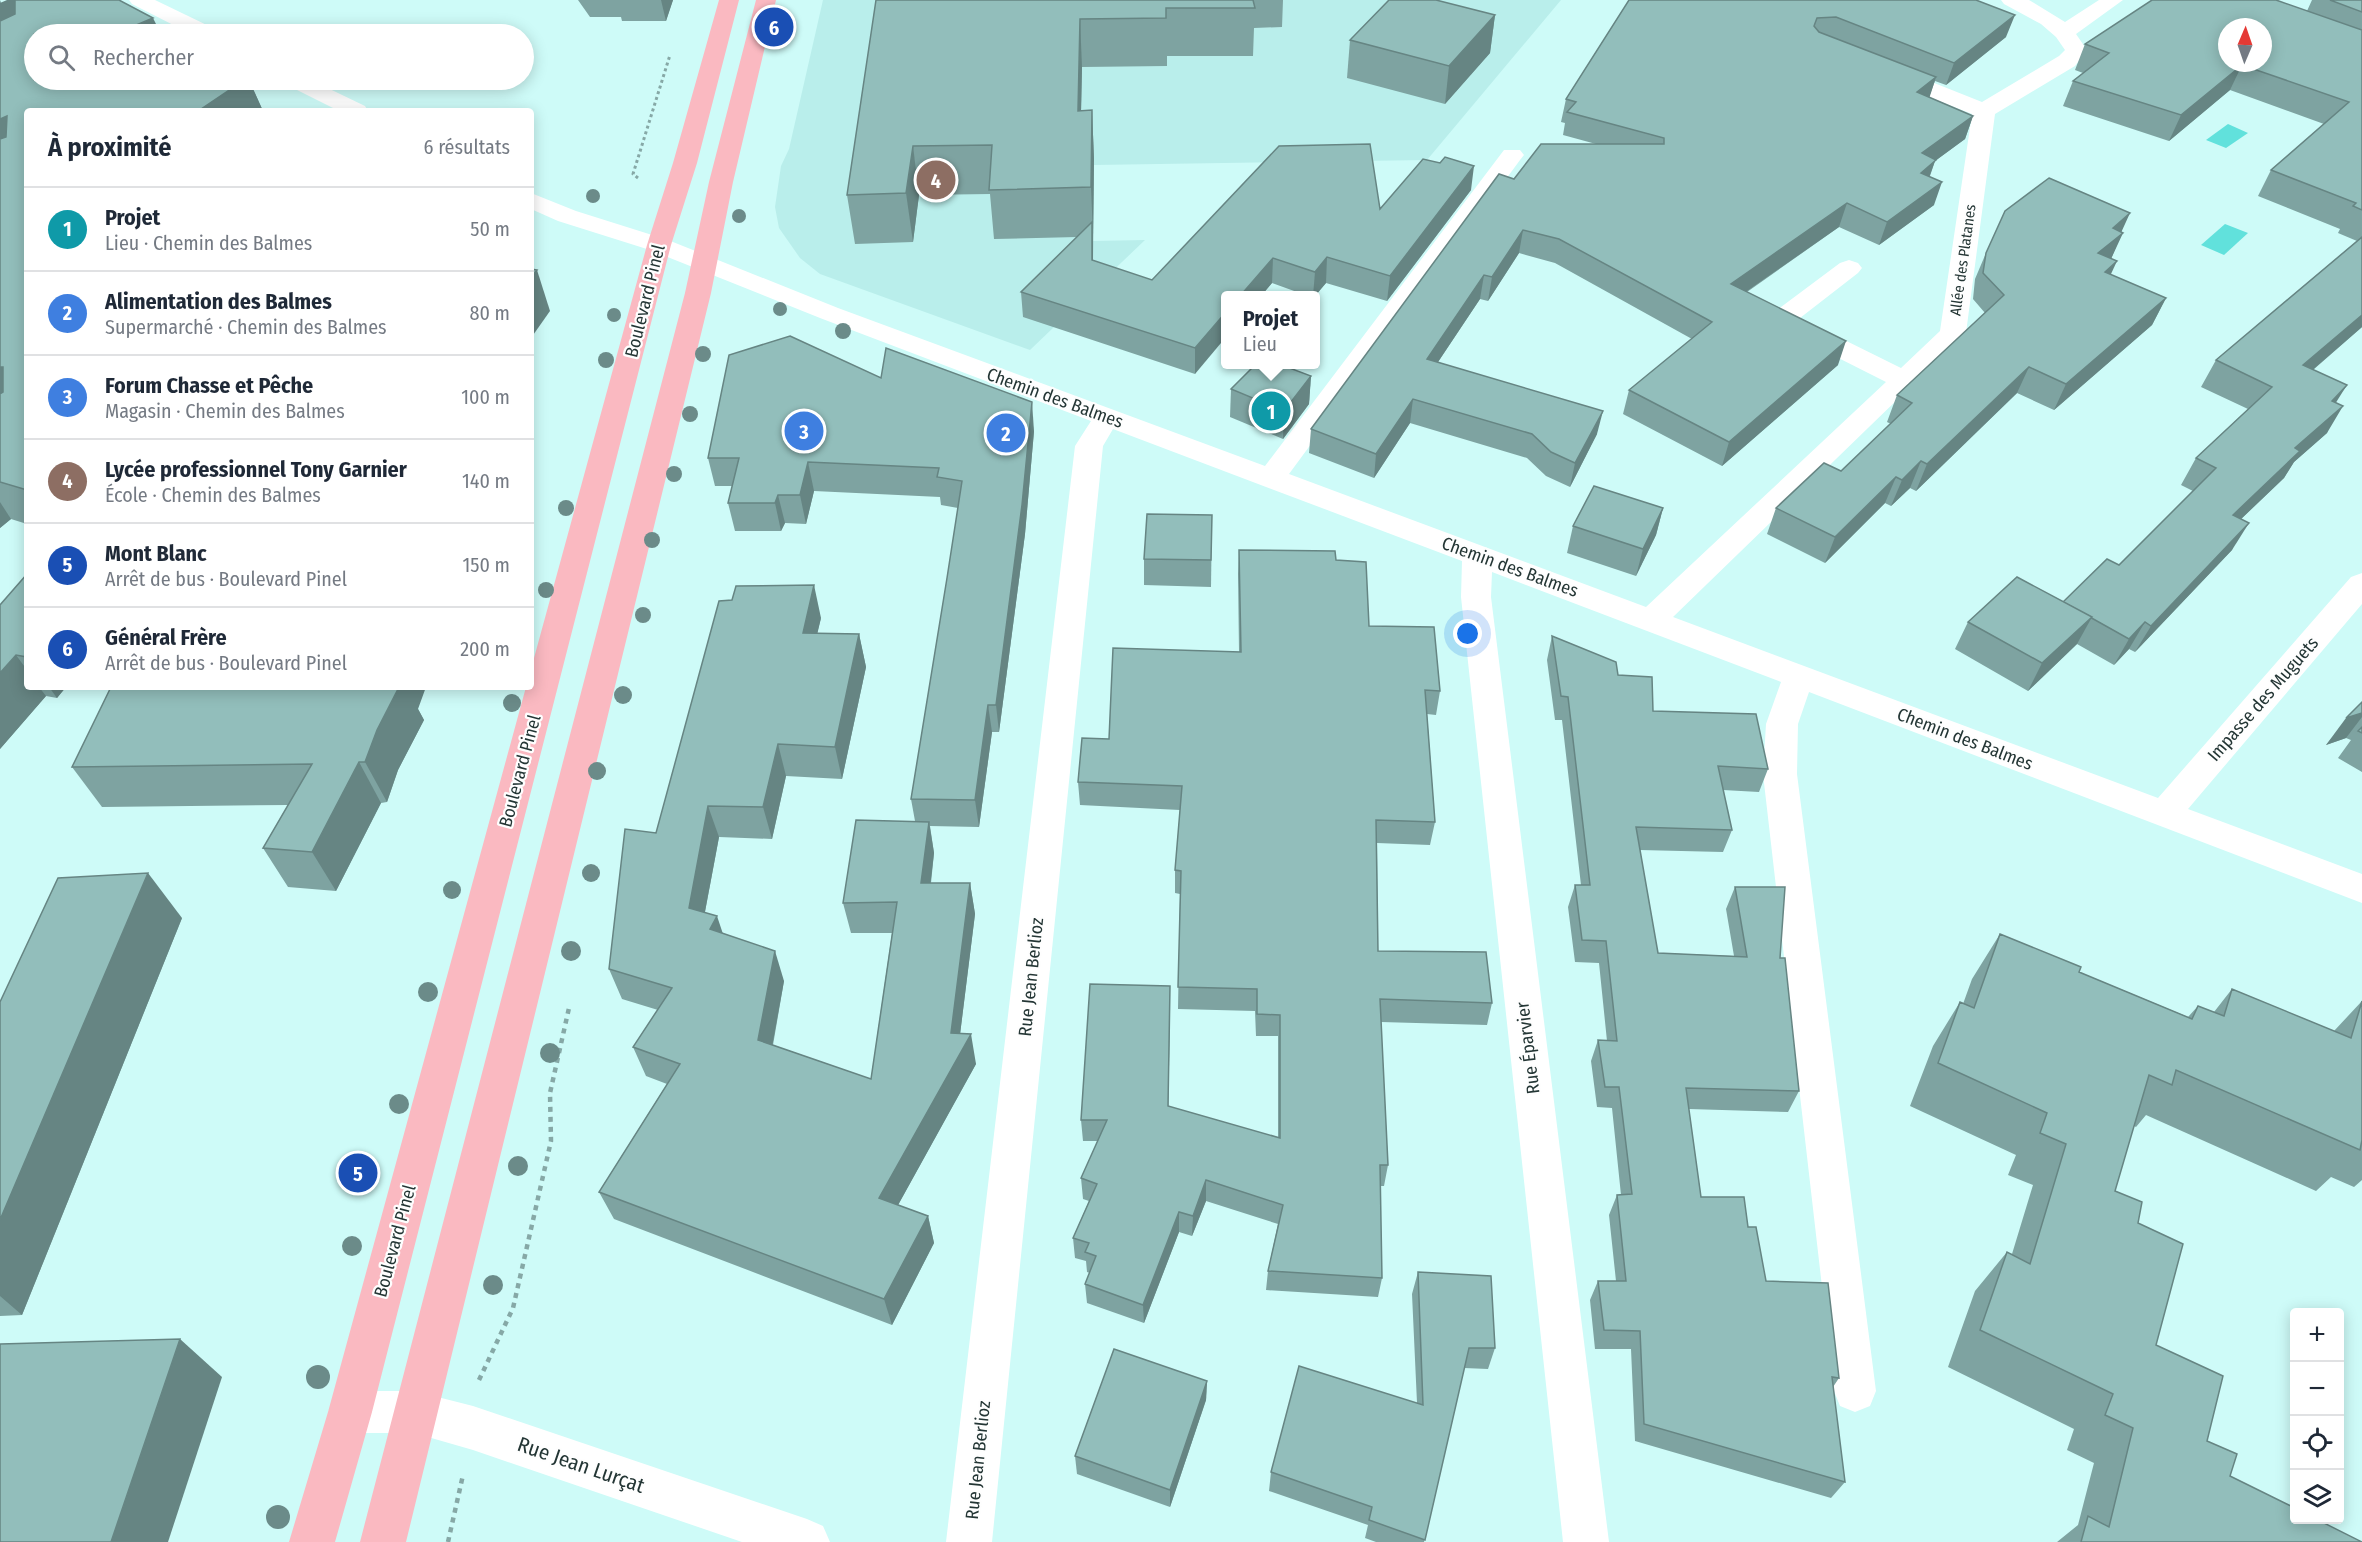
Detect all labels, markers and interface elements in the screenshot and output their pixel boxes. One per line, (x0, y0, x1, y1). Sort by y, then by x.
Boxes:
pin: 6 (754, 4, 794, 50)
north arrow (2218, 18, 2272, 72)
search box (24, 24, 534, 90)
icon: search (45, 41, 78, 74)
text: Rechercher (93, 44, 194, 71)
text: À proximité (48, 132, 171, 163)
text: 6 résultats (424, 135, 510, 159)
pin: 4 (916, 158, 956, 202)
street label: Allée des Platanes (1946, 203, 1980, 317)
text: Projet (105, 204, 160, 231)
text: 1 (63, 217, 72, 241)
text: 50 m (470, 217, 510, 241)
text: Lieu · Chemin des Balmes (105, 231, 312, 255)
street label: Boulevard Pinel (620, 242, 670, 360)
text: Alimentation des Balmes (105, 288, 332, 315)
popup (1221, 291, 1320, 369)
text: 2 (63, 301, 72, 325)
text: 80 m (470, 301, 510, 325)
text: Projet (1243, 305, 1298, 332)
text: Supermarché · Chemin des Balmes (105, 315, 387, 339)
text: Lieu (1243, 332, 1277, 356)
street label: Chemin des Balmes (984, 363, 1126, 433)
text: Forum Chasse et Pêche (105, 372, 313, 399)
text: 3 (63, 385, 72, 409)
text: 100 m (461, 385, 510, 409)
pin: 1 (1252, 388, 1290, 434)
text: Magasin · Chemin des Balmes (105, 399, 345, 423)
pin: 3 (784, 408, 824, 454)
pin: 2 (986, 410, 1026, 456)
text: Lycée professionnel Tony Garnier (105, 456, 407, 483)
text: 4 (62, 469, 73, 493)
text: 140 m (462, 469, 510, 493)
text: École · Chemin des Balmes (105, 483, 321, 507)
street label: Chemin des Balmes (1439, 532, 1581, 602)
text: Mont Blanc (105, 540, 207, 567)
text: 5 (63, 553, 72, 577)
text: 150 m (463, 553, 510, 577)
text: Arrêt de bus · Boulevard Pinel (105, 567, 347, 591)
your location (1453, 619, 1482, 648)
text: Général Frère (105, 624, 227, 651)
street label: Impasse des Muguets (2203, 632, 2323, 766)
text: 6 (62, 637, 73, 661)
text: 200 m (460, 637, 510, 661)
text: Arrêt de bus · Boulevard Pinel (105, 651, 347, 675)
street label: Chemin des Balmes (1894, 703, 2036, 775)
street label: Boulevard Pinel (494, 712, 546, 830)
street label: Rue Jean Berlioz (1014, 917, 1048, 1037)
street label: Rue Éparvier (1510, 1000, 1545, 1096)
pin: 5 (338, 1150, 378, 1196)
street label: Boulevard Pinel (369, 1182, 421, 1300)
map controls (2290, 1308, 2344, 1524)
button: + (2290, 1308, 2344, 1362)
button: − (2290, 1362, 2344, 1416)
street label: Rue Jean Berlioz (961, 1400, 995, 1520)
button: locate (2290, 1416, 2344, 1470)
street label: Rue Jean Lurçat (514, 1431, 648, 1499)
button: layers (2290, 1470, 2344, 1524)

